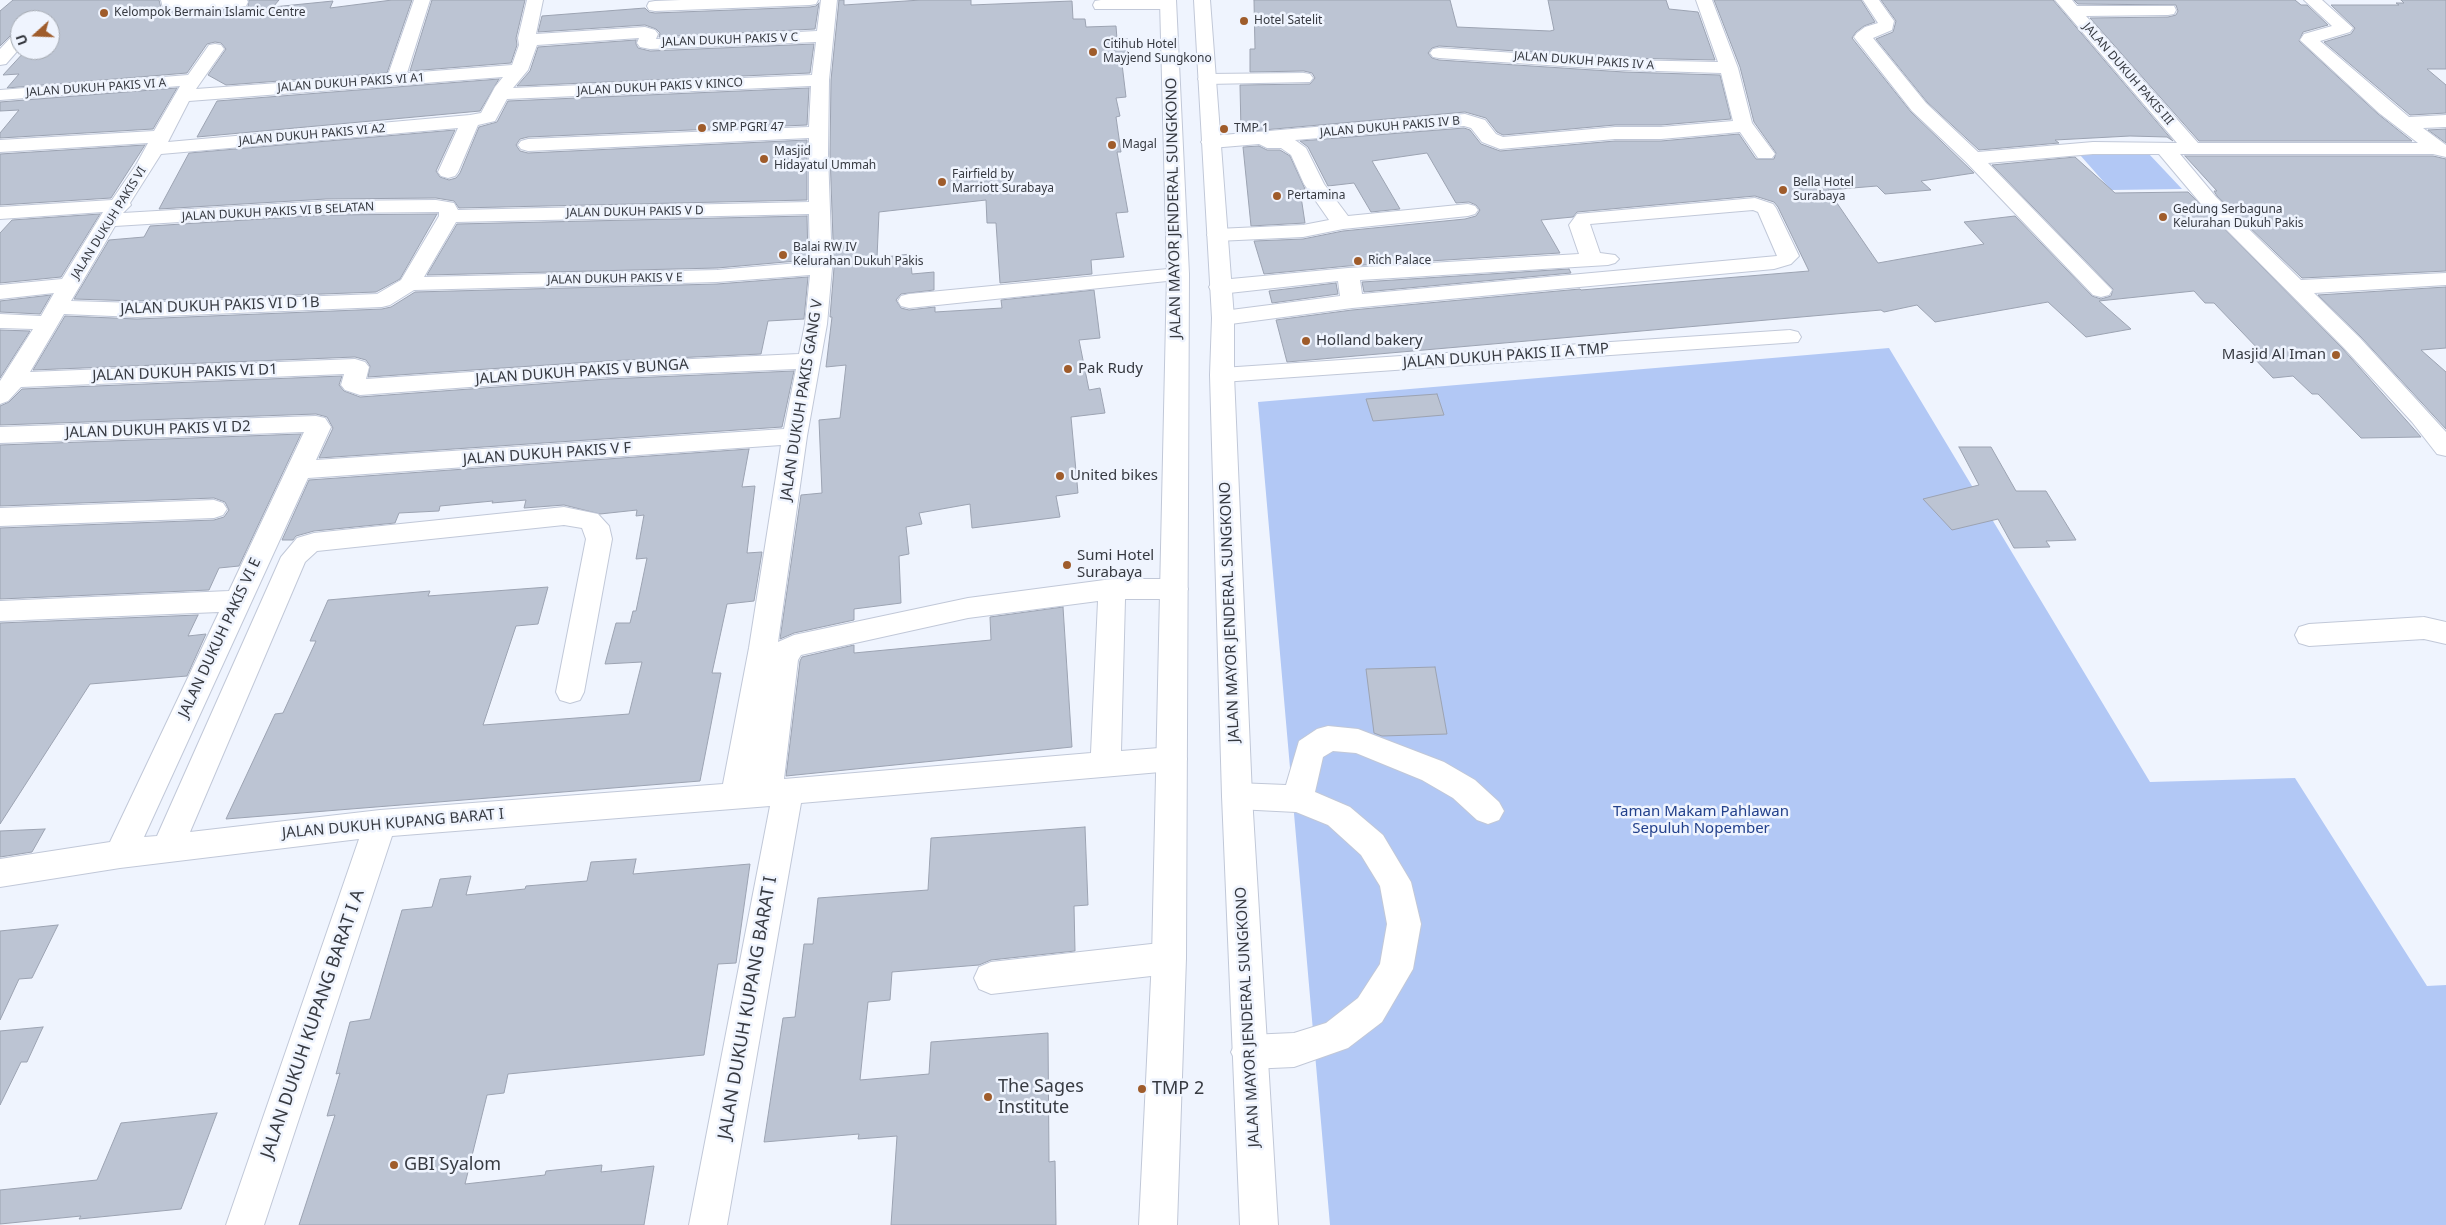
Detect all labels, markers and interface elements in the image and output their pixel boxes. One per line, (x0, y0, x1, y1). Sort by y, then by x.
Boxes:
place label: Kelompok Bermain Islamic Centre (114, 6, 305, 20)
marker: Kelompok Bermain Islamic Centre (98, 7, 110, 19)
north arrow (10, 10, 60, 60)
place label: Hotel Satelit (1254, 14, 1322, 28)
marker: Hotel Satelit (1238, 15, 1250, 27)
street label: JALAN DUKUH PAKIS III (2080, 20, 2176, 128)
street label: JALAN DUKUH PAKIS V C (662, 30, 798, 50)
text: U (11, 32, 32, 48)
place label: Citihub Hotel Mayjend Sungkono (1103, 38, 1212, 66)
marker: Citihub Hotel Mayjend Sungkono (1087, 46, 1099, 58)
street label: JALAN DUKUH PAKIS IV A (1513, 49, 1655, 73)
street label: JALAN DUKUH PAKIS VI A1 (277, 71, 425, 95)
street label: JALAN DUKUH PAKIS V KINCO (577, 75, 743, 99)
street label: JALAN DUKUH PAKIS VI A (25, 76, 167, 100)
street label: JALAN MAYOR JENDERAL SUNGKONO (1163, 77, 1185, 339)
street label: JALAN DUKUH PAKIS IV B (1319, 114, 1461, 140)
street label: JALAN DUKUH PAKIS VI A2 (238, 121, 386, 149)
place label: SMP PGRI 47 (712, 121, 784, 135)
marker: SMP PGRI 47 (696, 122, 708, 134)
place label: TMP 1 (1234, 122, 1269, 136)
marker: TMP 1 (1218, 123, 1230, 135)
place label: Magal (1122, 138, 1157, 152)
marker: Magal (1106, 139, 1118, 151)
place label: Masjid Hidayatul Ummah (774, 145, 876, 173)
marker: Masjid Hidayatul Ummah (758, 153, 770, 165)
street label: JALAN DUKUH PAKIS VI (69, 164, 149, 282)
place label: Fairfield by Marriott Surabaya (952, 168, 1054, 196)
marker: Fairfield by Marriott Surabaya (936, 176, 948, 188)
place label: Bella Hotel Surabaya (1793, 176, 1854, 204)
marker: Bella Hotel Surabaya (1777, 184, 1789, 196)
place label: Pertamina (1287, 189, 1346, 203)
marker: Pertamina (1271, 190, 1283, 202)
street label: JALAN DUKUH PAKIS VI B SELATAN (181, 200, 375, 224)
place label: Gedung Serbaguna Kelurahan Dukuh Pakis (2173, 203, 2304, 231)
street label: JALAN DUKUH PAKIS V D (566, 204, 704, 220)
marker: Gedung Serbaguna Kelurahan Dukuh Pakis (2157, 211, 2169, 223)
place label: Balai RW IV Kelurahan Dukuh Pakis (793, 241, 924, 269)
marker: Balai RW IV Kelurahan Dukuh Pakis (777, 249, 789, 261)
place label: Rich Palace (1368, 254, 1431, 268)
marker: Rich Palace (1352, 255, 1364, 267)
street label: JALAN DUKUH PAKIS V E (547, 271, 683, 287)
street label: JALAN DUKUH PAKIS VI D 1B (120, 294, 320, 318)
street label: JALAN DUKUH PAKIS GANG V (777, 298, 827, 502)
place label: Holland bakery (1316, 332, 1423, 350)
marker: Holland bakery (1300, 335, 1312, 347)
street label: JALAN DUKUH PAKIS II A TMP (1402, 340, 1610, 372)
place label: Masjid Al Iman (2222, 346, 2326, 364)
marker: Masjid Al Iman (2330, 349, 2342, 361)
street label: JALAN DUKUH PAKIS V BUNGA (475, 356, 689, 388)
place label: Pak Rudy (1078, 360, 1143, 378)
street label: JALAN DUKUH PAKIS VI D1 (92, 361, 278, 385)
marker: Pak Rudy (1062, 363, 1074, 375)
street label: JALAN DUKUH PAKIS VI D2 (65, 418, 251, 442)
street label: JALAN DUKUH PAKIS V F (462, 439, 632, 469)
place label: United bikes (1070, 467, 1158, 485)
marker: United bikes (1054, 470, 1066, 482)
street label: JALAN MAYOR JENDERAL SUNGKONO (1216, 481, 1244, 743)
place label: Sumi Hotel Surabaya (1077, 547, 1154, 582)
street label: JALAN DUKUH PAKIS VI E (175, 555, 265, 721)
marker: Sumi Hotel Surabaya (1061, 559, 1073, 571)
park label: Taman Makam Pahlawan Sepuluh Nopember (1613, 803, 1789, 838)
street label: JALAN DUKUH KUPANG BARAT I (281, 805, 505, 843)
street label: JALAN DUKUH KUPANG BARAT I (714, 875, 782, 1141)
street label: JALAN MAYOR JENDERAL SUNGKONO (1232, 886, 1264, 1148)
street label: JALAN DUKUH KUPANG BARAT I A (257, 887, 369, 1161)
place label: The Sages Institute (998, 1076, 1084, 1118)
place label: TMP 2 (1152, 1078, 1204, 1100)
marker: TMP 2 (1136, 1083, 1148, 1095)
marker: The Sages Institute (982, 1091, 994, 1103)
place label: GBI Syalom (404, 1154, 501, 1176)
marker: GBI Syalom (388, 1159, 400, 1171)

